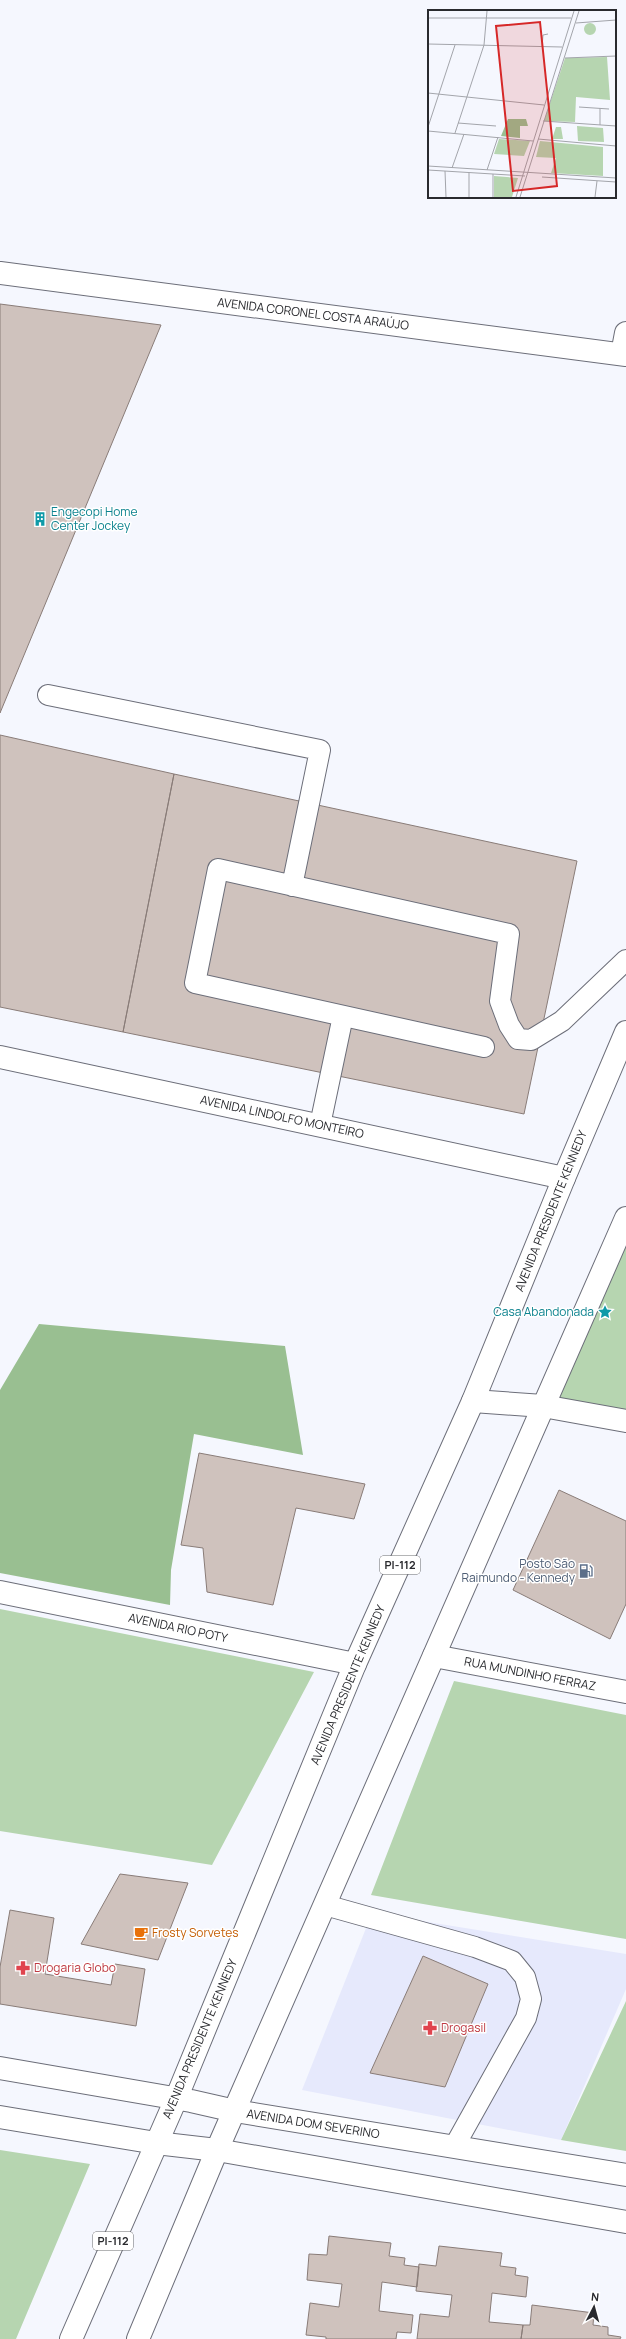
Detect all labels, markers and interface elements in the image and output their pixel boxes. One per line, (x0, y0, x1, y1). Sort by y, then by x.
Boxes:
inset map (428, 10, 616, 198)
street label: AVENIDA CORONEL COSTA ARAÚJO (216, 293, 410, 334)
place label: Engecopi Home Center Jockey (51, 503, 137, 534)
building icon: Engecopi Home Center Jockey (32, 511, 48, 527)
street label: AVENIDA LINDOLFO MONTEIRO (199, 1091, 366, 1142)
street label: AVENIDA PRESIDENTE KENNEDY (510, 1127, 591, 1294)
place label: Casa Abandonada (493, 1303, 594, 1320)
place icon: Casa Abandonada (597, 1304, 613, 1320)
place label: Posto São Raimundo - Kennedy (461, 1555, 576, 1586)
road number: PI-112 (380, 1556, 420, 1574)
fuel station icon: Posto São Raimundo - Kennedy (578, 1563, 594, 1579)
street label: AVENIDA PRESIDENTE KENNEDY (306, 1602, 389, 1767)
street label: AVENIDA RIO POTY (127, 1609, 230, 1646)
street label: RUA MUNDINHO FERRAZ (463, 1652, 597, 1695)
place label: Frosty Sorvetes (152, 1924, 239, 1941)
cafe icon: Frosty Sorvetes (133, 1925, 149, 1941)
street label: AVENIDA PRESIDENTE KENNEDY (158, 1956, 241, 2121)
place label: Drogaria Globo (34, 1959, 116, 1976)
pharmacy icon: Drogaria Globo (15, 1960, 31, 1976)
place label: Drogasil (441, 2019, 486, 2036)
pharmacy icon: Drogasil (422, 2020, 438, 2036)
street label: AVENIDA DOM SEVERINO (245, 2105, 381, 2142)
road number: PI-112 (93, 2232, 133, 2250)
north arrow (574, 2287, 614, 2327)
text: N (590, 2289, 600, 2304)

